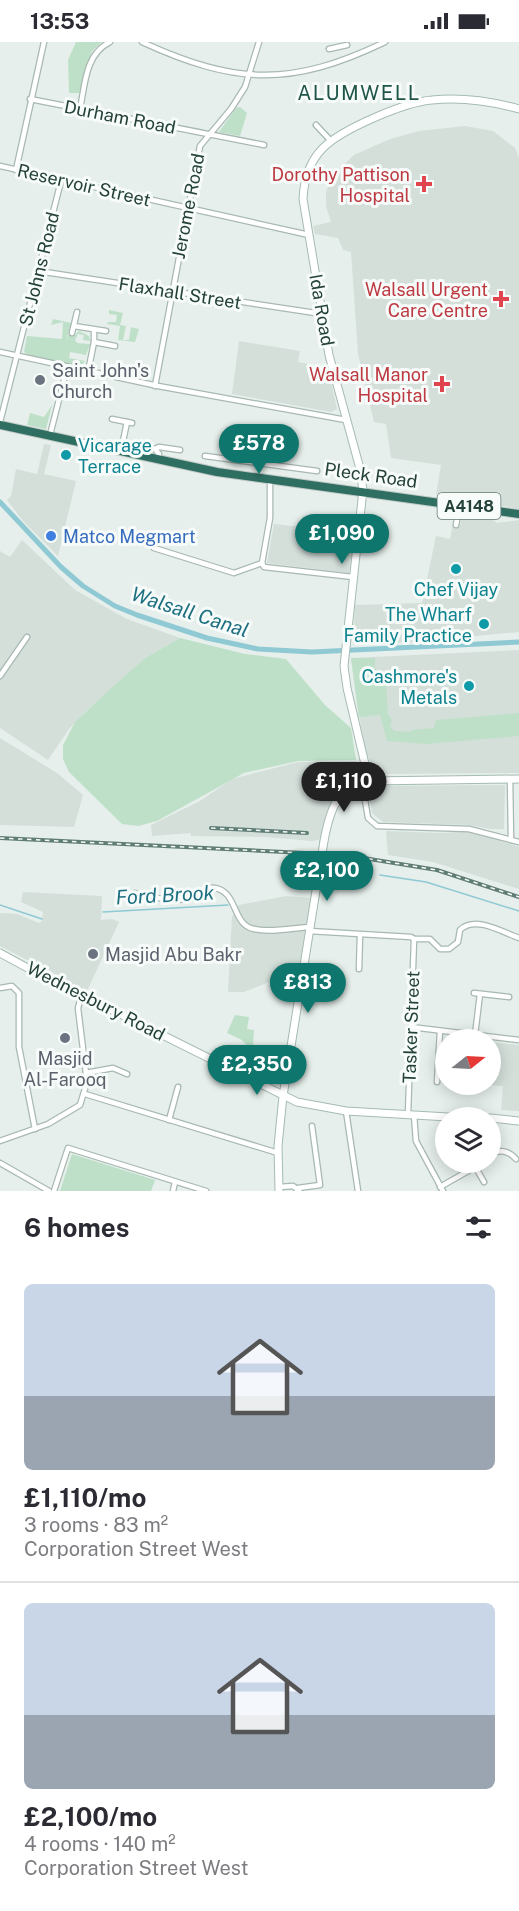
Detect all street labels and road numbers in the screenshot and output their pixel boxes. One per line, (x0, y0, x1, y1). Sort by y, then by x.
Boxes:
street label: Durham Road (63, 96, 177, 138)
street label: Jerome Road (167, 152, 209, 260)
street label: Reservoir Street (15, 159, 153, 211)
street label: St Johns Road (15, 210, 63, 328)
street label: Ida Road (305, 272, 339, 348)
street label: Flaxhall Street (117, 273, 243, 313)
street label: Pleck Road (323, 458, 419, 492)
road number: A4148 (438, 493, 500, 519)
street label: Wednesbury Road (23, 957, 169, 1045)
street label: Tasker Street (399, 970, 423, 1084)

